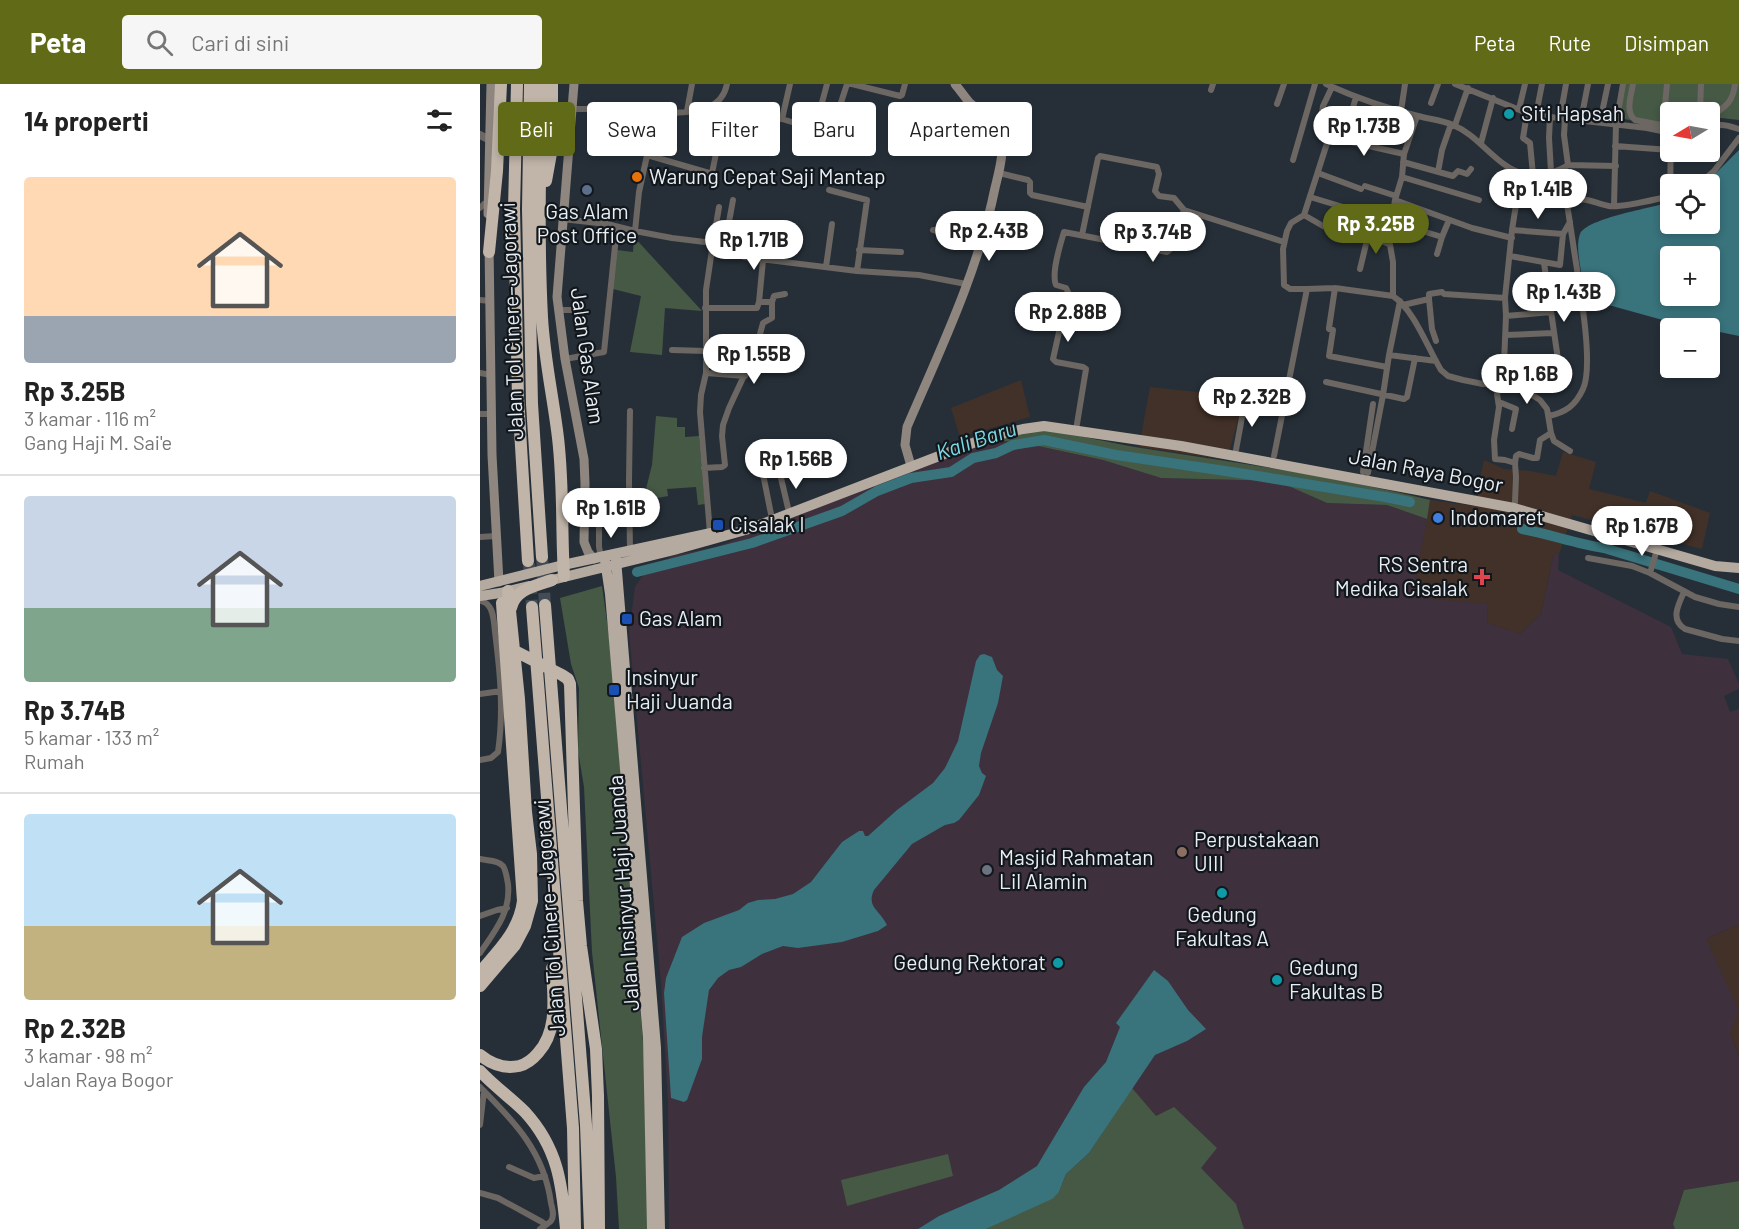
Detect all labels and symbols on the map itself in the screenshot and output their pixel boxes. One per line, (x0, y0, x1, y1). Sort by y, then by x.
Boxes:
place label: Siti Hapsah (1521, 100, 1624, 125)
north arrow (1660, 102, 1720, 162)
pin: Rp 1.73B (1302, 106, 1426, 157)
marker: Siti Hapsah (1502, 107, 1516, 121)
place label: Warung Cepat Saji Mantap (649, 163, 886, 188)
pin: Rp 1.41B (1476, 169, 1600, 220)
marker: Warung Cepat Saji Mantap (630, 170, 644, 184)
marker: Gas Alam Post Office (580, 183, 594, 197)
place label: Gas Alam Post Office (537, 198, 637, 247)
street label: Jalan Tol Cinere–Jagorawi (494, 202, 527, 440)
pin: Rp 3.25B (1314, 204, 1438, 255)
pin: Rp 2.43B (927, 211, 1051, 262)
pin: Rp 3.74B (1091, 212, 1215, 263)
pin: Rp 1.71B (692, 220, 816, 271)
pin: Rp 1.43B (1502, 272, 1626, 323)
street label: Jalan Gas Alam (567, 286, 610, 426)
pin: Rp 2.88B (1006, 292, 1130, 343)
pin: Rp 1.55B (692, 334, 816, 385)
pin: Rp 1.6B (1472, 354, 1582, 405)
pin: Rp 2.32B (1190, 377, 1314, 428)
water label: Kali Baru (932, 414, 1019, 464)
pin: Rp 1.56B (734, 439, 858, 490)
street label: Jalan Raya Bogor (1347, 442, 1506, 497)
pin: Rp 1.61B (549, 488, 673, 539)
place label: Indomaret (1450, 504, 1544, 529)
pin: Rp 1.67B (1580, 506, 1704, 557)
place label: Cisalak I (730, 511, 805, 536)
marker: Indomaret (1431, 511, 1445, 525)
marker: Cisalak I (711, 518, 725, 532)
place label: RS Sentra Medika Cisalak (1335, 551, 1468, 600)
marker: RS Sentra Medika Cisalak (1473, 568, 1491, 586)
place label: Gas Alam (639, 605, 722, 630)
marker: Gas Alam (620, 612, 634, 626)
place label: Insinyur Haji Juanda (626, 664, 733, 713)
marker: Insinyur Haji Juanda (607, 683, 621, 697)
street label: Jalan Insinyur Haji Juanda (602, 774, 643, 1012)
street label: Jalan Tol Cinere–Jagorawi (528, 799, 569, 1038)
place label: Perpustakaan UIII (1194, 826, 1319, 875)
place label: Masjid Rahmatan Lil Alamin (999, 844, 1154, 893)
marker: Perpustakaan UIII (1175, 845, 1189, 859)
marker: Masjid Rahmatan Lil Alamin (980, 863, 994, 877)
marker: Gedung Fakultas A (1215, 886, 1229, 900)
place label: Gedung Fakultas A (1175, 901, 1269, 950)
place label: Gedung Rektorat (893, 949, 1046, 974)
place label: Gedung Fakultas B (1289, 954, 1383, 1003)
marker: Gedung Rektorat (1051, 956, 1065, 970)
marker: Gedung Fakultas B (1270, 973, 1284, 987)

